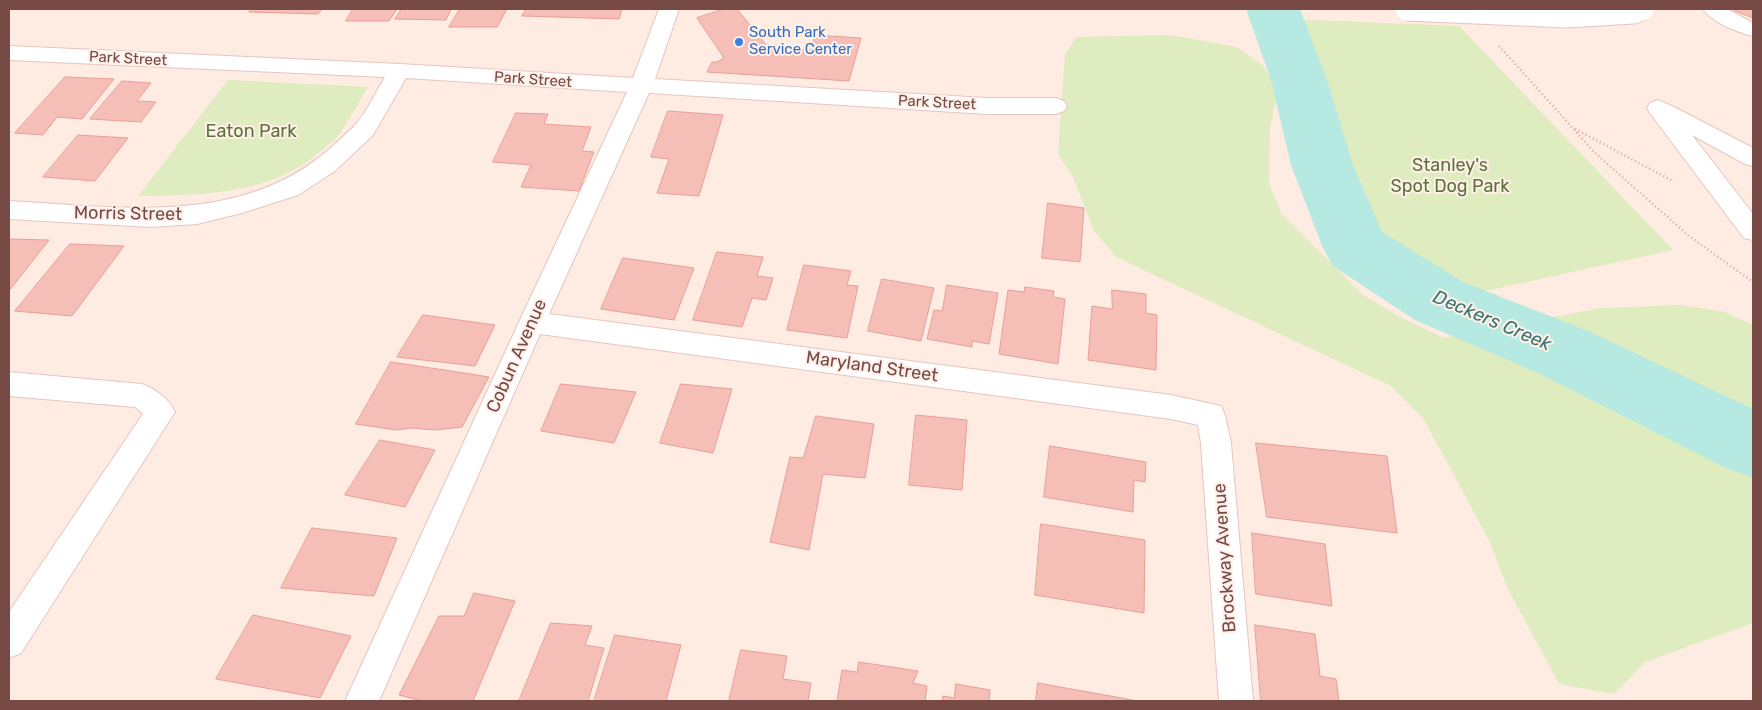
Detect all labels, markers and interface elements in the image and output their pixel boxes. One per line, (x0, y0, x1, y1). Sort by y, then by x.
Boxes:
place label: South Park Service Center (749, 24, 852, 59)
marker: South Park Service Center (733, 36, 745, 48)
street label: Park Street (88, 48, 168, 70)
street label: Park Street (493, 68, 573, 92)
street label: Park Street (897, 92, 977, 114)
park label: Eaton Park (206, 121, 296, 143)
park label: Stanley's Spot Dog Park (1391, 155, 1509, 198)
street label: Morris Street (74, 202, 182, 226)
water label: Deckers Creek (1429, 286, 1555, 356)
street label: Cobun Avenue (482, 296, 552, 416)
street label: Maryland Street (804, 347, 940, 387)
street label: Brockway Avenue (1209, 483, 1241, 633)

